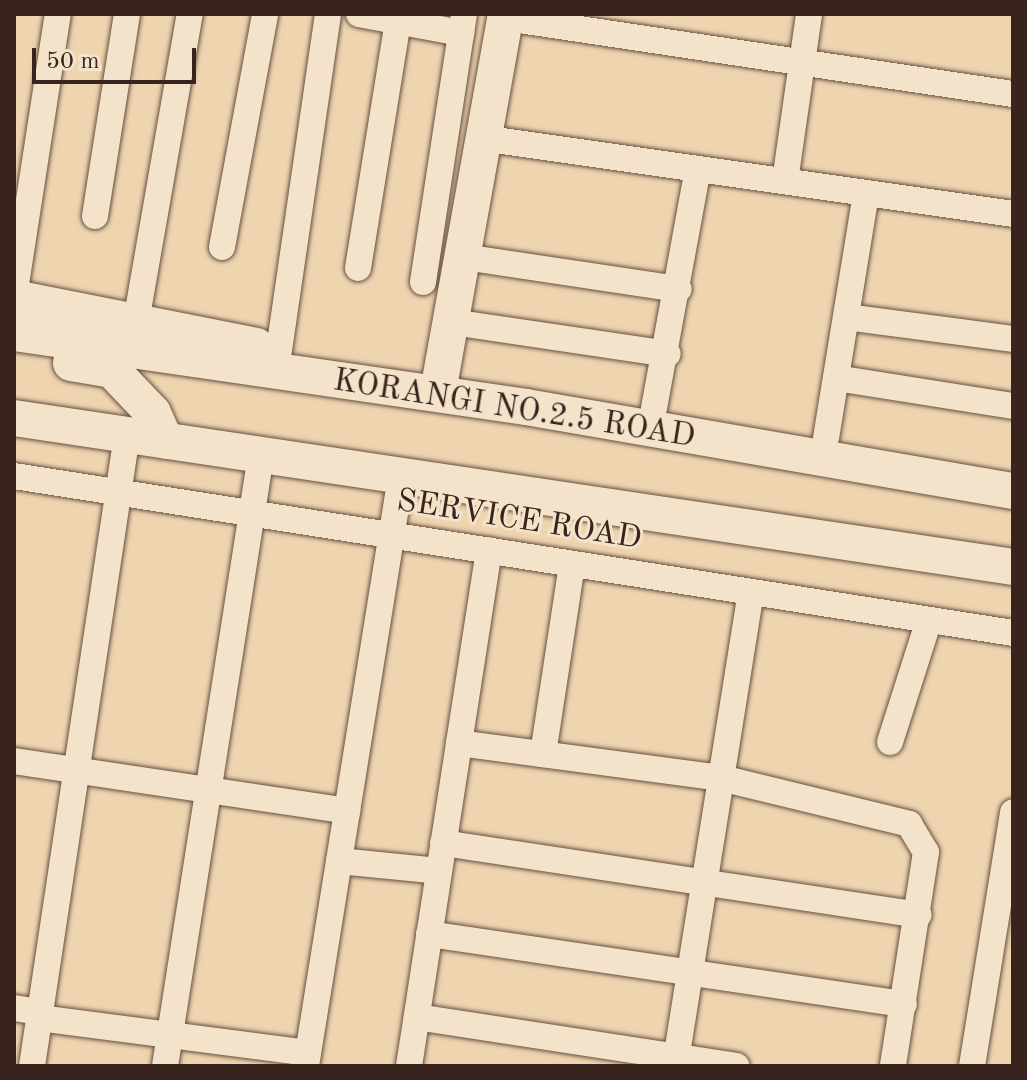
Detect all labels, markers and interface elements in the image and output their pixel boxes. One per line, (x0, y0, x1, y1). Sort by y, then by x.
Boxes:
scale bar (36, 32, 200, 82)
text: 50 m (46, 50, 100, 74)
street label: KORANGI NO.2.5 ROAD (330, 362, 698, 458)
street label: SERVICE ROAD (394, 483, 644, 559)

